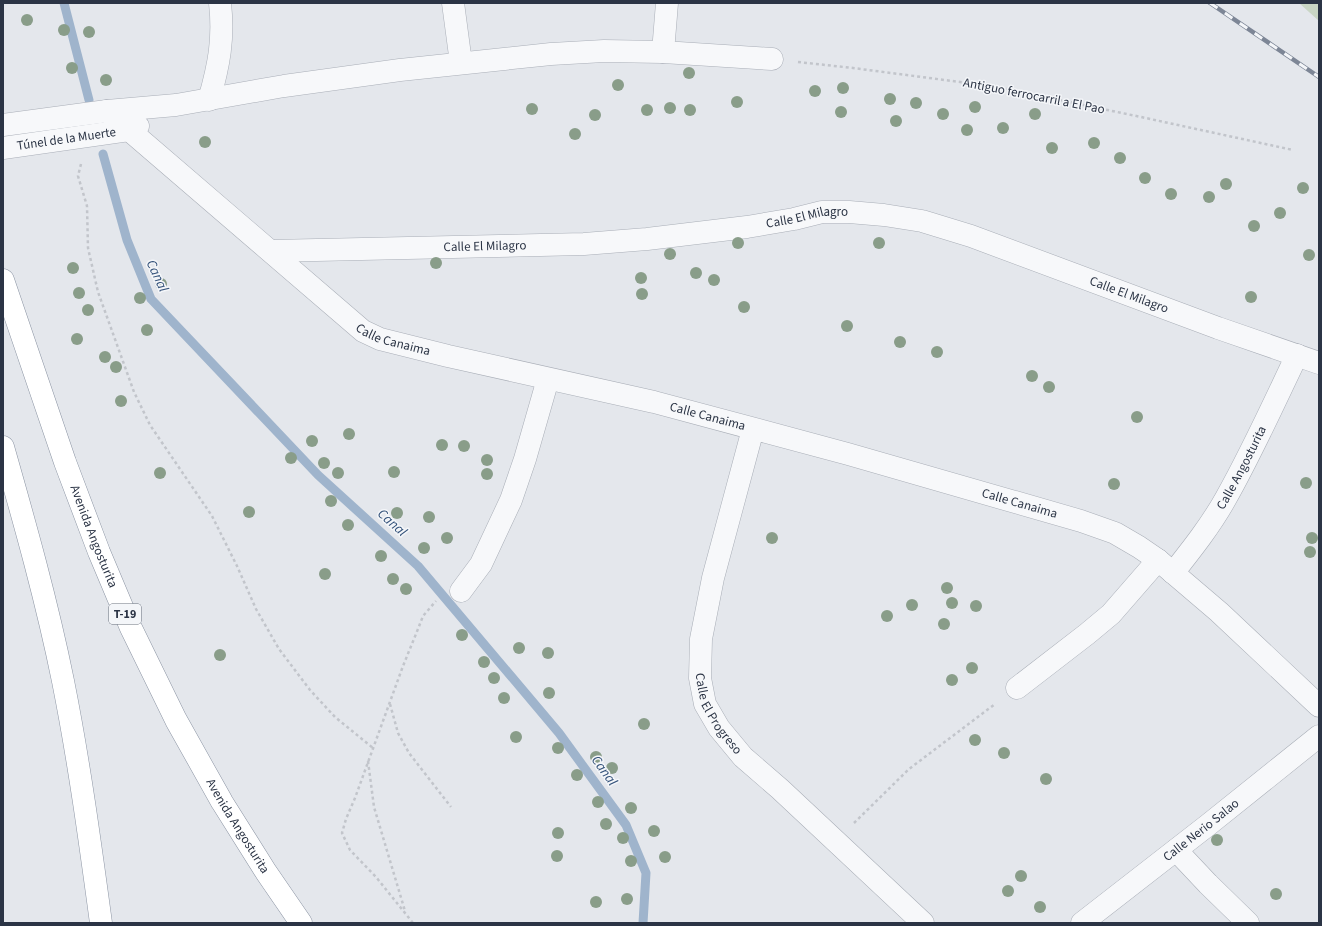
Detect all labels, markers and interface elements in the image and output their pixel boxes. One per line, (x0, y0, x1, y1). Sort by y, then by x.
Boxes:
street label: Antiguo ferrocarril a El Pao (962, 73, 1106, 119)
street label: Túnel de la Muerte (16, 123, 117, 155)
street label: Calle El Milagro (765, 203, 848, 233)
street label: Calle El Milagro (443, 236, 527, 256)
water label: Canal (141, 257, 173, 296)
street label: Calle El Milagro (1087, 272, 1171, 318)
street label: Calle Canaima (351, 319, 432, 360)
street label: Calle Canaima (668, 398, 748, 435)
street label: Calle Angosturita (1212, 423, 1271, 513)
street label: Avenida Angosturita (66, 482, 122, 590)
street label: Calle Canaima (980, 484, 1060, 523)
water label: Canal (373, 504, 412, 542)
road number: T-19 (109, 604, 141, 624)
street label: Calle El Progreso (691, 673, 746, 758)
water label: Canal (586, 752, 622, 791)
street label: Avenida Angosturita (202, 775, 274, 877)
street label: Calle Nerio Salao (1159, 794, 1243, 866)

